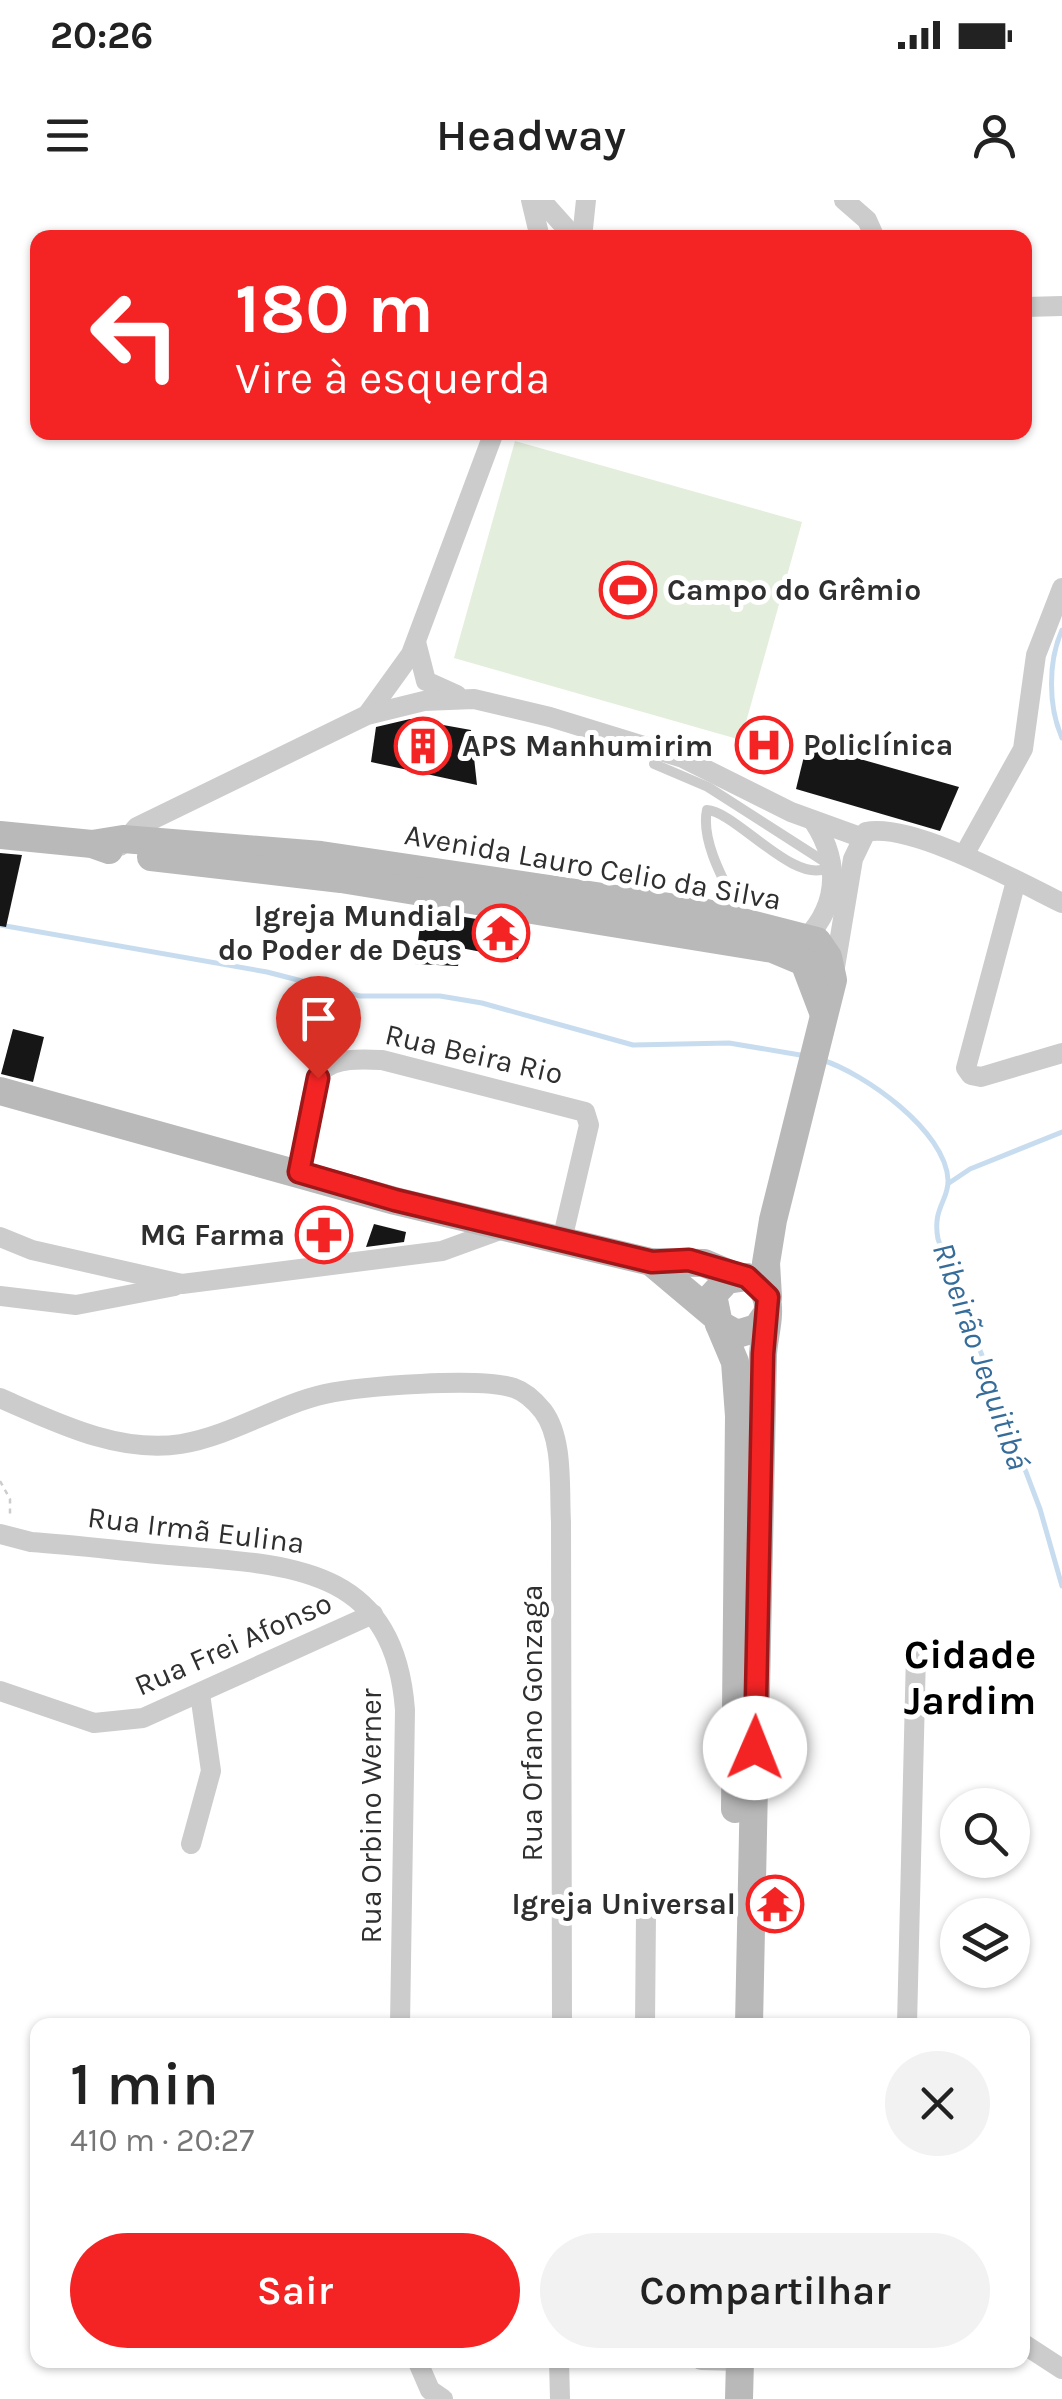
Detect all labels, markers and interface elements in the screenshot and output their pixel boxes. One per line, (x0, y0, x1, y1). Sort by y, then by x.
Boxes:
text: 20:26 (50, 13, 153, 58)
icon: menu (40, 108, 95, 163)
icon: person (967, 108, 1022, 163)
text: Headway (436, 109, 626, 161)
text: 180 m (235, 268, 434, 350)
icon: left (70, 270, 200, 400)
text: Vire à esquerda (235, 352, 550, 404)
sports icon: Campo do Grêmio (598, 560, 658, 620)
place label: Campo do Grêmio (667, 572, 921, 608)
hospital icon: Policlínica (734, 715, 794, 775)
building icon: APS Manhumirim (393, 716, 453, 776)
place label: Policlínica (803, 727, 953, 763)
place label: APS Manhumirim (462, 728, 713, 764)
street label: Avenida Lauro Celio da Silva (402, 816, 784, 918)
place label: Igreja Mundial do Poder de Deus (218, 898, 462, 968)
temple icon: Igreja Mundial do Poder de Deus (471, 903, 531, 963)
pin (276, 976, 361, 1079)
icon: arrive (291, 991, 346, 1046)
street label: Rua Beira Rio (382, 1016, 566, 1092)
pharmacy icon: MG Farma (294, 1205, 354, 1265)
place label: MG Farma (140, 1217, 285, 1253)
water label: Ribeirão Jequitibá (925, 1237, 1037, 1475)
street label: Rua Irmã Eulina (86, 1499, 306, 1561)
street label: Rua Frei Afonso (129, 1584, 337, 1704)
street label: Rua Orfano Gonzaga (514, 1585, 550, 1861)
district label: Cidade Jardim (904, 1631, 1036, 1724)
street label: Rua Orbino Werner (353, 1688, 389, 1944)
position arrow (703, 1696, 807, 1800)
map controls (940, 1788, 1030, 1988)
button: search (940, 1788, 1030, 1878)
temple icon: Igreja Universal (745, 1874, 805, 1934)
place label: Igreja Universal (512, 1886, 736, 1922)
button: layers (940, 1898, 1030, 1988)
text: 1 min (70, 2049, 219, 2119)
button: close (885, 2051, 990, 2156)
text: 410 m · 20:27 (70, 2122, 254, 2159)
button: Sair (70, 2233, 520, 2348)
button: Compartilhar (540, 2233, 990, 2348)

